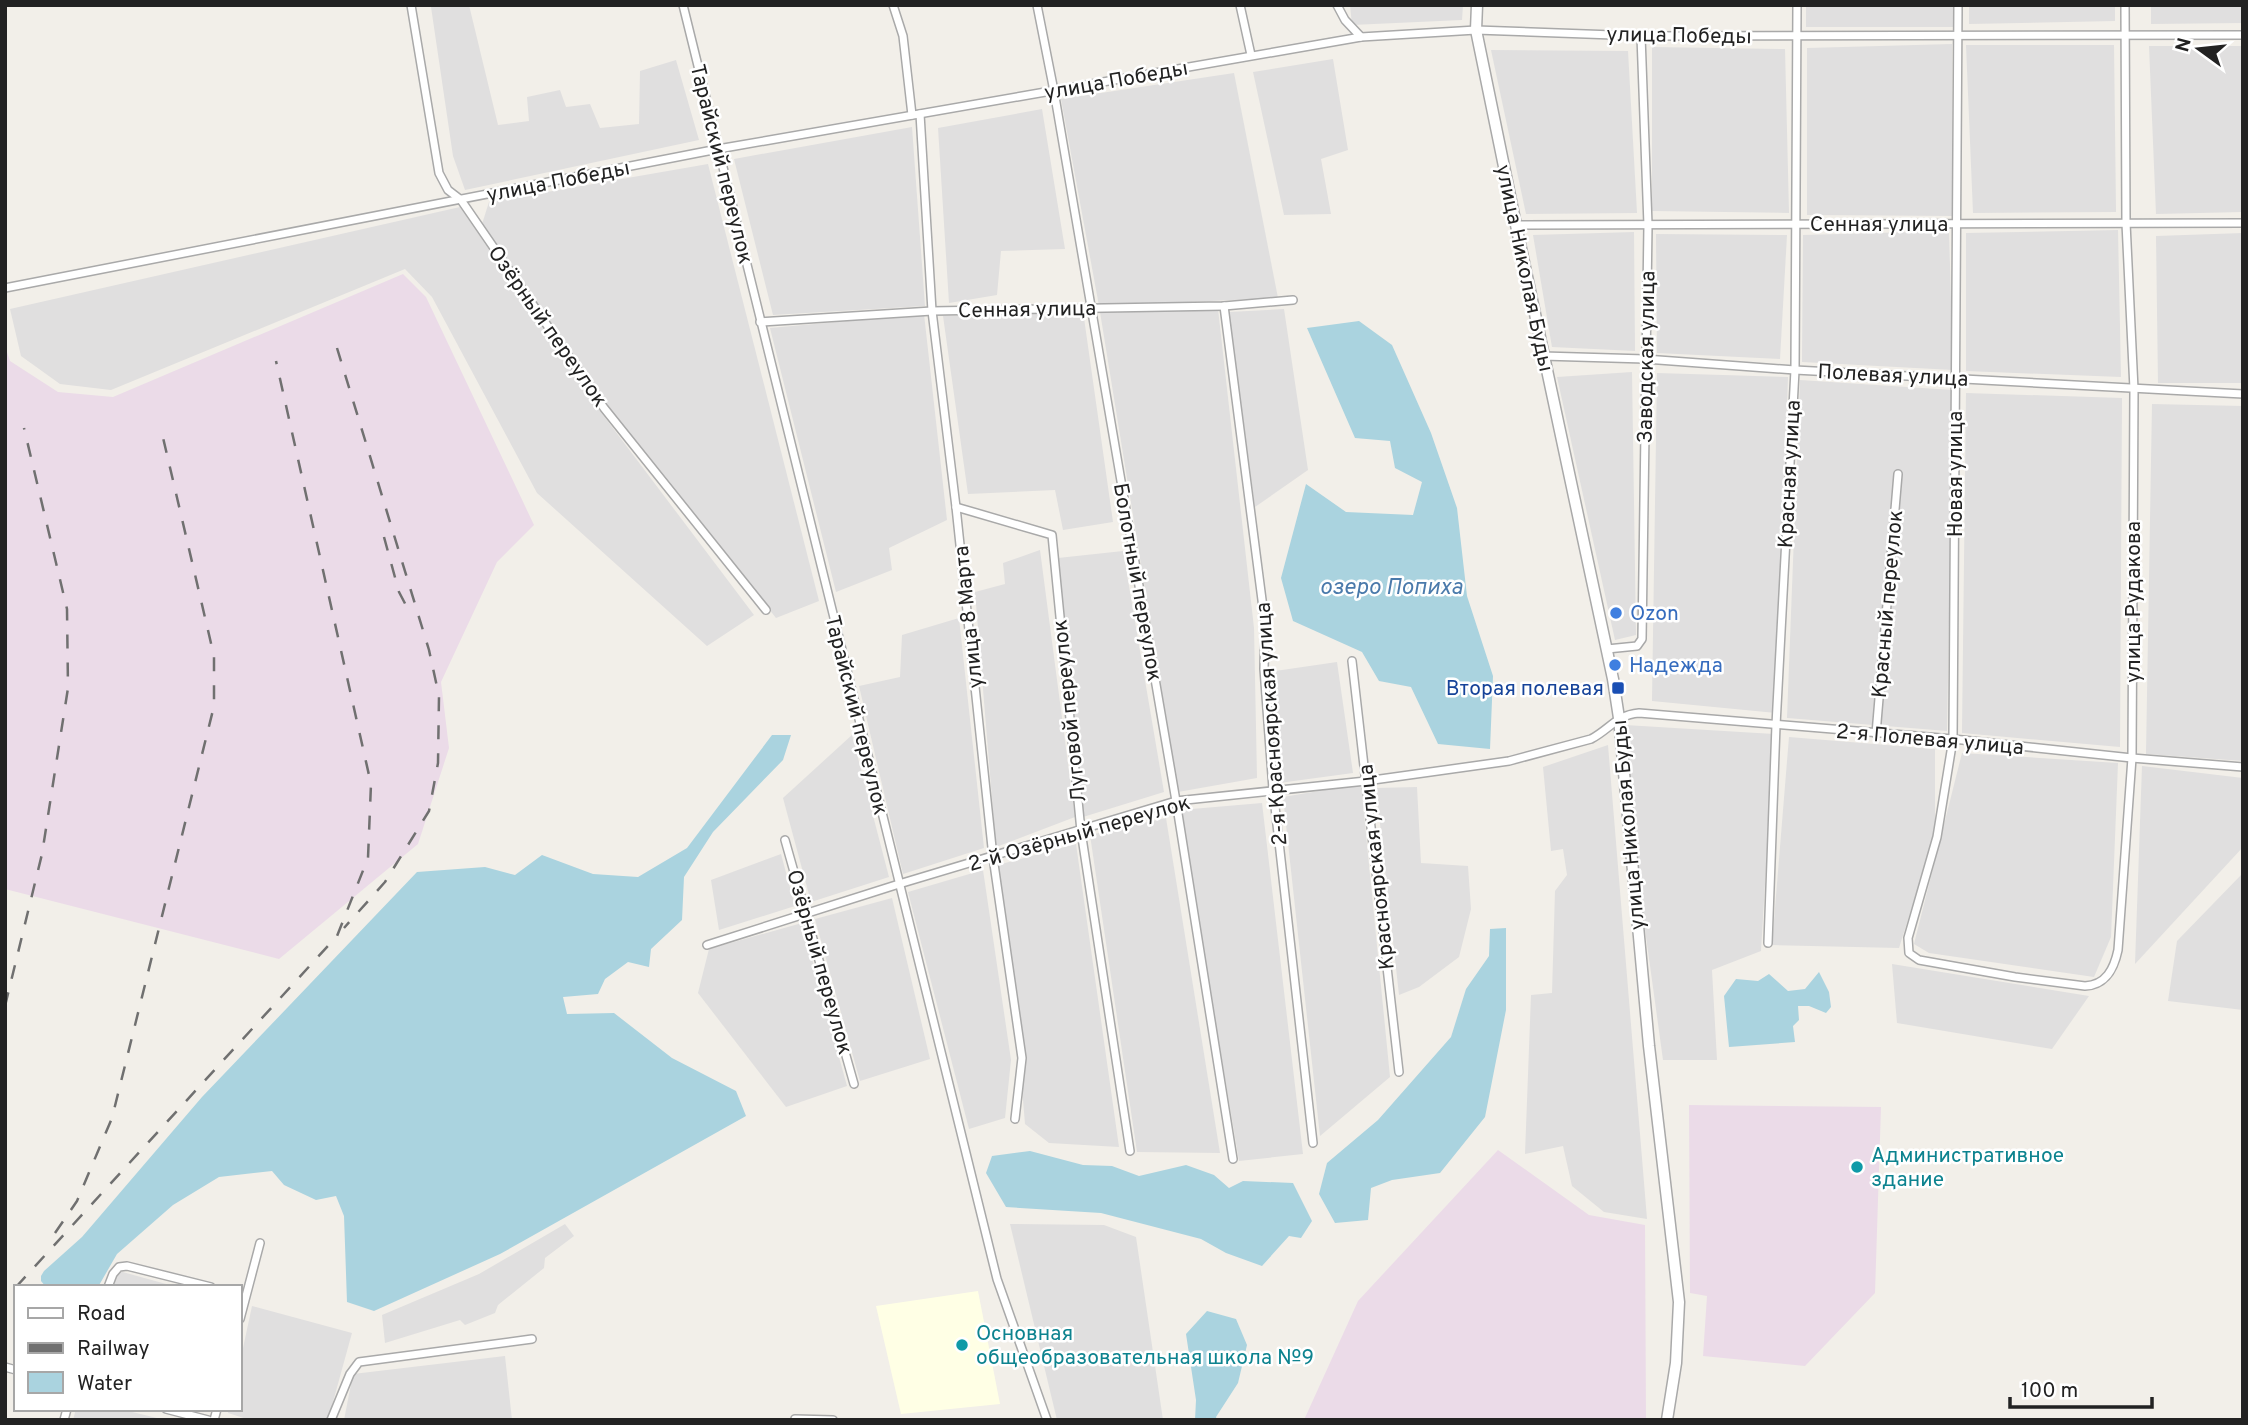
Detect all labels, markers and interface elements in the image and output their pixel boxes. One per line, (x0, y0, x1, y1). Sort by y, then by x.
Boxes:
north arrow (2164, 14, 2234, 84)
street label: улица Победы (1606, 22, 1752, 51)
text: N (2171, 35, 2198, 55)
street label: улица Победы (1042, 56, 1190, 107)
street label: Тарайский переулок (683, 62, 758, 267)
street label: улица Победы (484, 155, 632, 210)
street label: улица Николая Буды (1488, 162, 1559, 374)
street label: Сенная улица (1810, 212, 1948, 239)
street label: Озёрный переулок (481, 241, 613, 413)
street label: Заводская улица (1632, 270, 1663, 444)
street label: Сенная улица (958, 296, 1096, 325)
street label: Полевая улица (1817, 359, 1969, 394)
street label: Красная улица (1773, 399, 1808, 549)
street label: Новая улица (1943, 411, 1970, 537)
street label: Болотный переулок (1106, 481, 1167, 684)
street label: Красный переулок (1867, 509, 1910, 699)
street label: улица Рудакова (2121, 521, 2148, 683)
street label: улица 8 Марта (949, 544, 990, 689)
water label: озеро Попиха (1319, 574, 1463, 603)
street label: 2-я Красноярская улица (1251, 601, 1294, 847)
place label: Ozon (1630, 601, 1679, 628)
marker: Ozon (1608, 605, 1624, 621)
street label: Тарайский переулок (818, 613, 893, 818)
street label: Луговой переулок (1047, 618, 1094, 804)
place label: Надежда (1629, 653, 1723, 680)
marker: Надежда (1607, 657, 1623, 673)
place label: Вторая полевая (1446, 676, 1604, 703)
marker: Вторая полевая (1610, 680, 1626, 696)
street label: улица Николая Буды (1607, 719, 1652, 931)
street label: 2-я Полевая улица (1835, 719, 2025, 762)
street label: Красноярская улица (1353, 763, 1402, 971)
street label: 2-й Озёрный переулок (965, 790, 1193, 879)
street label: Озёрный переулок (779, 867, 858, 1058)
place label: Административное здание (1871, 1143, 2064, 1194)
marker: Административное здание (1849, 1159, 1865, 1175)
legend (14, 1285, 242, 1411)
text: Road (77, 1301, 126, 1328)
place label: Основная общеобразовательная школа №9 (976, 1321, 1314, 1372)
text: Railway (77, 1336, 150, 1363)
marker: Основная общеобразовательная школа №9 (954, 1337, 970, 1353)
scale bar (2010, 1366, 2152, 1410)
text: Water (77, 1371, 132, 1398)
text: 100 m (2021, 1378, 2078, 1405)

